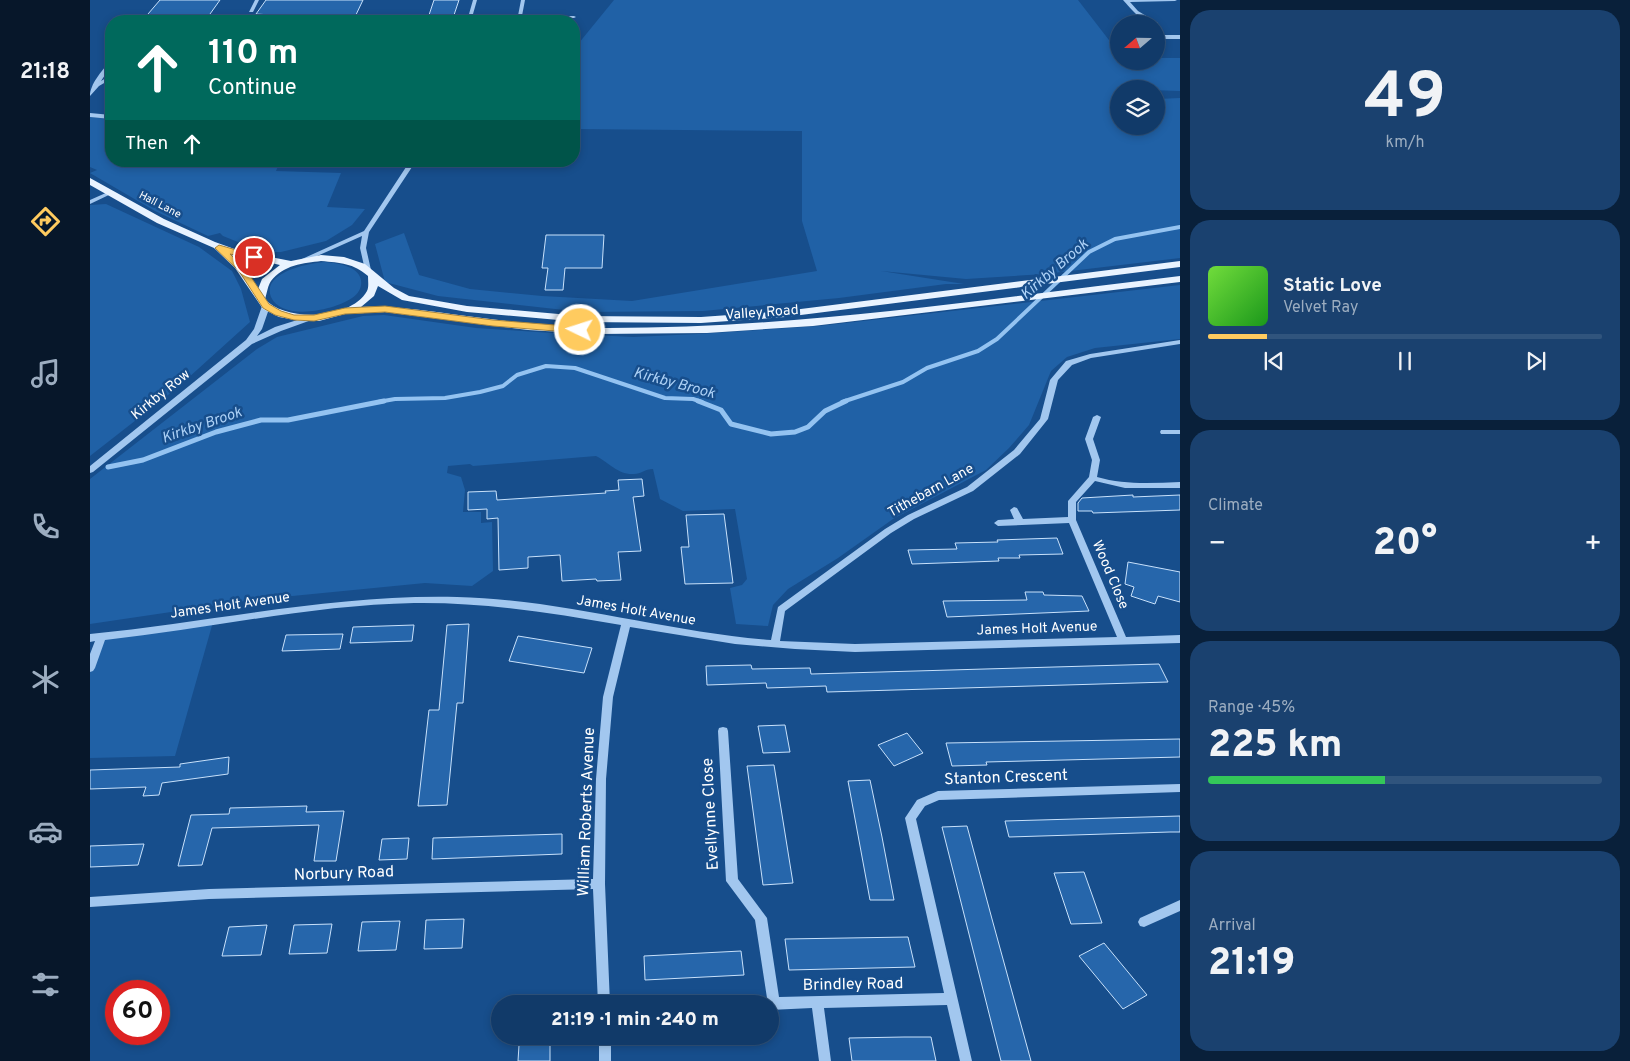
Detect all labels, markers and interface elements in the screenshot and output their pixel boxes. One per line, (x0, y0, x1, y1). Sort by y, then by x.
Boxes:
north arrow (1110, 15, 1165, 70)
map controls (1110, 15, 1165, 135)
text: 110 m (208, 32, 298, 76)
icon: ahead (125, 35, 190, 100)
text: 21:18 (20, 59, 70, 86)
text: 49 (1364, 59, 1446, 141)
text: Continue (208, 75, 297, 102)
button: layers (1110, 80, 1165, 135)
icon: ahead (178, 130, 206, 158)
text: Then (125, 132, 168, 156)
text: km/h (1386, 133, 1424, 153)
street label: Hall Lane (136, 188, 184, 222)
icon: directions (28, 204, 63, 239)
water label: Kirkby Brook (1017, 235, 1093, 305)
pin (233, 236, 275, 278)
icon: arrive (240, 243, 268, 271)
text: Static Love (1283, 274, 1382, 298)
text: Velvet Ray (1283, 298, 1358, 318)
street label: Valley Road (725, 302, 799, 324)
position arrow (553, 303, 605, 355)
icon: previous (1260, 347, 1288, 375)
icon: pause (1391, 347, 1419, 375)
icon: next (1522, 347, 1550, 375)
icon: music (28, 356, 63, 391)
water label: Kirkby Brook (631, 364, 717, 404)
street label: Kirkby Row (128, 366, 194, 424)
water label: Kirkby Brook (159, 403, 245, 449)
street label: Tithebarn Lane (885, 460, 977, 522)
text: Climate (1208, 496, 1263, 516)
icon: phone (28, 509, 63, 544)
text: 20° (1373, 520, 1437, 569)
text: − (1208, 527, 1226, 563)
text: + (1584, 527, 1602, 563)
street label: Wood Close (1088, 538, 1132, 612)
street label: James Holt Avenue (169, 589, 291, 623)
street label: James Holt Avenue (575, 592, 697, 630)
street label: James Holt Avenue (976, 618, 1098, 640)
icon: climate (28, 662, 63, 697)
text: Range · 45% (1208, 698, 1295, 718)
text: 225 km (1208, 722, 1342, 771)
street label: William Roberts Avenue (574, 727, 600, 897)
street label: Evellynne Close (698, 757, 724, 871)
street label: Stanton Crescent (944, 766, 1068, 790)
icon: car (28, 814, 63, 849)
street label: Norbury Road (294, 862, 394, 886)
text: Arrival (1208, 916, 1256, 936)
text: 21:19 (1208, 940, 1295, 989)
icon: filters (28, 967, 63, 1002)
street label: Brindley Road (802, 974, 904, 996)
speed limit sign: 60 (105, 980, 170, 1045)
text: 21:19 · 1 min · 240 m (551, 1008, 719, 1032)

